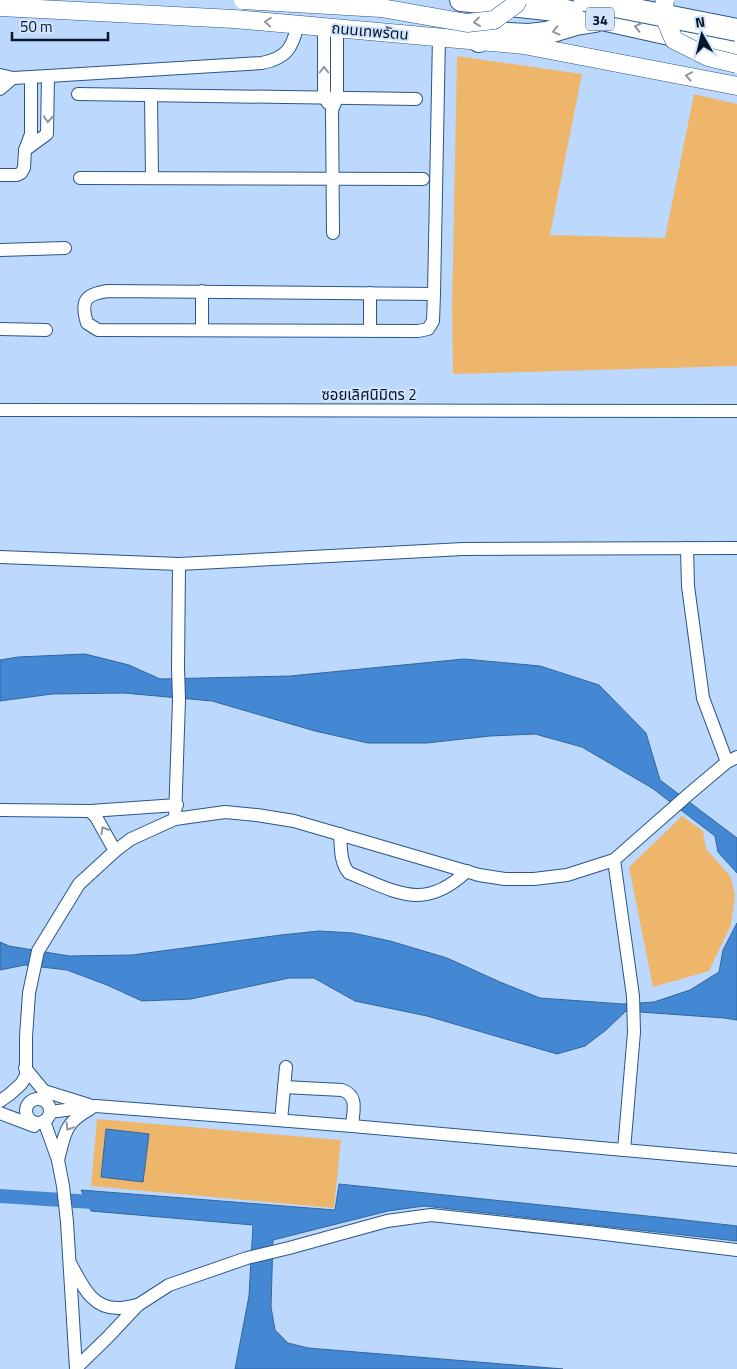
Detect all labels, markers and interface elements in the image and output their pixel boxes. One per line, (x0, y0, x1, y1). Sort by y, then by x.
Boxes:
road number: 34 (586, 8, 614, 30)
scale bar (12, 10, 109, 42)
north arrow (677, 10, 727, 60)
text: N (694, 11, 706, 33)
text: 50 m (20, 15, 53, 38)
street label: ถนนเทพรัตน (330, 16, 410, 46)
one-way arrow (473, 16, 481, 27)
one-way arrow (264, 17, 272, 28)
one-way arrow (634, 22, 643, 33)
one-way arrow (552, 25, 561, 36)
one-way arrow (319, 65, 329, 73)
one-way arrow (685, 71, 694, 81)
one-way arrow (42, 115, 53, 123)
street label: ซอยเลิศนิมิตร 2 (321, 383, 417, 406)
one-way arrow (100, 827, 110, 836)
one-way arrow (66, 1122, 76, 1131)

